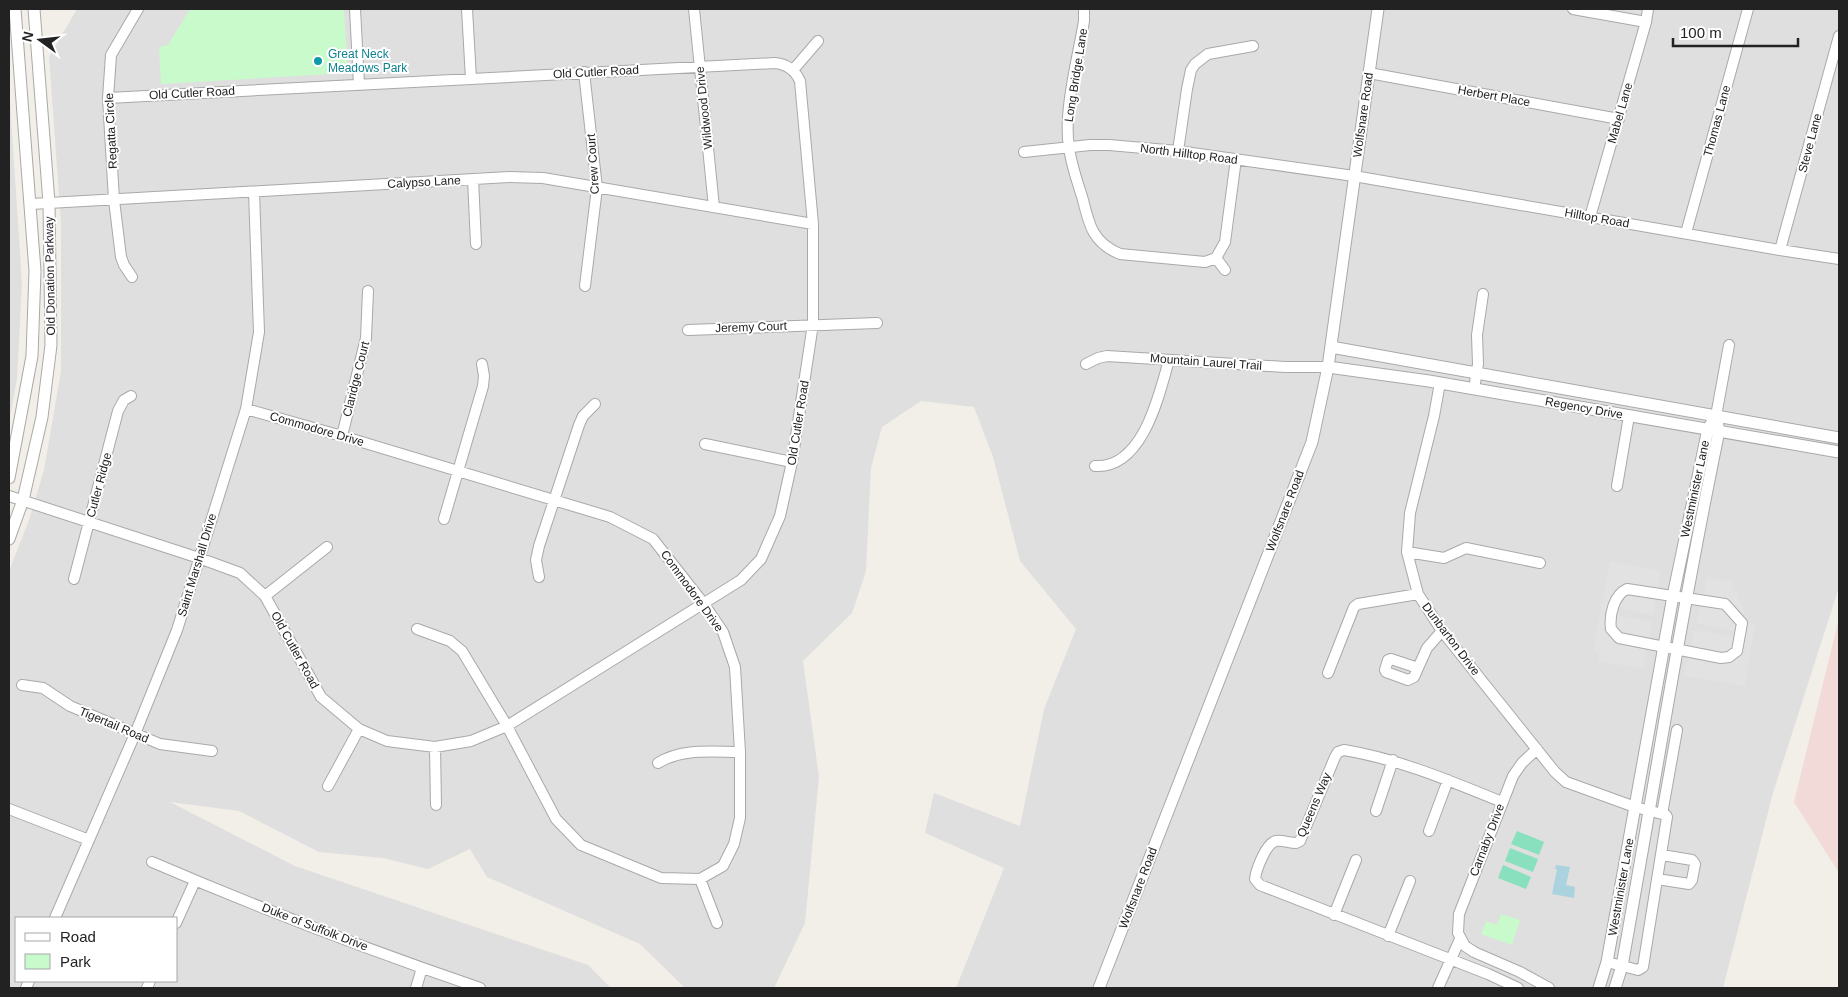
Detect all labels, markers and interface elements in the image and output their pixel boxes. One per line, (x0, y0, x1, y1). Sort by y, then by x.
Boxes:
north arrow (15, 15, 65, 65)
scale bar (1673, 15, 1798, 47)
text: 100 m (1680, 24, 1722, 41)
street label: Long Bridge Lane (1062, 27, 1090, 123)
text: N (18, 30, 36, 44)
place label: Great Neck Meadows Park (328, 47, 408, 75)
marker: Great Neck Meadows Park (312, 55, 324, 67)
street label: Old Cutler Road (553, 63, 639, 81)
street label: Wildwood Drive (693, 65, 715, 150)
street label: Wolfsnare Road (1350, 72, 1376, 158)
street label: Mabel Lane (1605, 81, 1635, 145)
street label: Herbert Place (1457, 83, 1532, 109)
street label: Thomas Lane (1701, 83, 1733, 158)
street label: Old Cutler Road (149, 84, 235, 102)
street label: Regatta Circle (102, 92, 120, 169)
street label: Steve Lane (1795, 112, 1825, 174)
street label: Crew Court (584, 133, 602, 195)
street label: North Hilltop Road (1139, 141, 1239, 167)
street label: Calypso Lane (387, 173, 461, 191)
street label: Hilltop Road (1564, 205, 1630, 231)
street label: Old Donation Parkway (42, 216, 58, 336)
street label: Jeremy Court (715, 319, 788, 335)
street label: Claridge Court (340, 339, 372, 418)
street label: Mountain Laurel Trail (1150, 351, 1262, 373)
street label: Old Cutler Road (784, 379, 812, 467)
street label: Regency Drive (1544, 394, 1624, 422)
street label: Commodore Drive (268, 409, 366, 449)
street label: Westminister Lane (1678, 439, 1712, 539)
street label: Cutler Ridge (84, 451, 114, 519)
street label: Wolfsnare Road (1263, 468, 1307, 554)
street label: Saint Marshall Drive (175, 511, 219, 618)
street label: Commodore Drive (658, 548, 726, 635)
street label: Dunbarton Drive (1419, 600, 1483, 678)
street label: Old Cutler Road (268, 609, 322, 691)
street label: Tigertail Road (77, 704, 151, 746)
street label: Queens Way (1294, 771, 1334, 839)
street label: Carnaby Drive (1467, 801, 1507, 878)
street label: Westminister Lane (1605, 837, 1637, 937)
street label: Wolfsnare Road (1116, 845, 1160, 931)
street label: Duke of Suffolk Drive (260, 900, 370, 954)
legend (15, 917, 178, 982)
text: Road (60, 928, 96, 945)
text: Park (60, 953, 91, 970)

